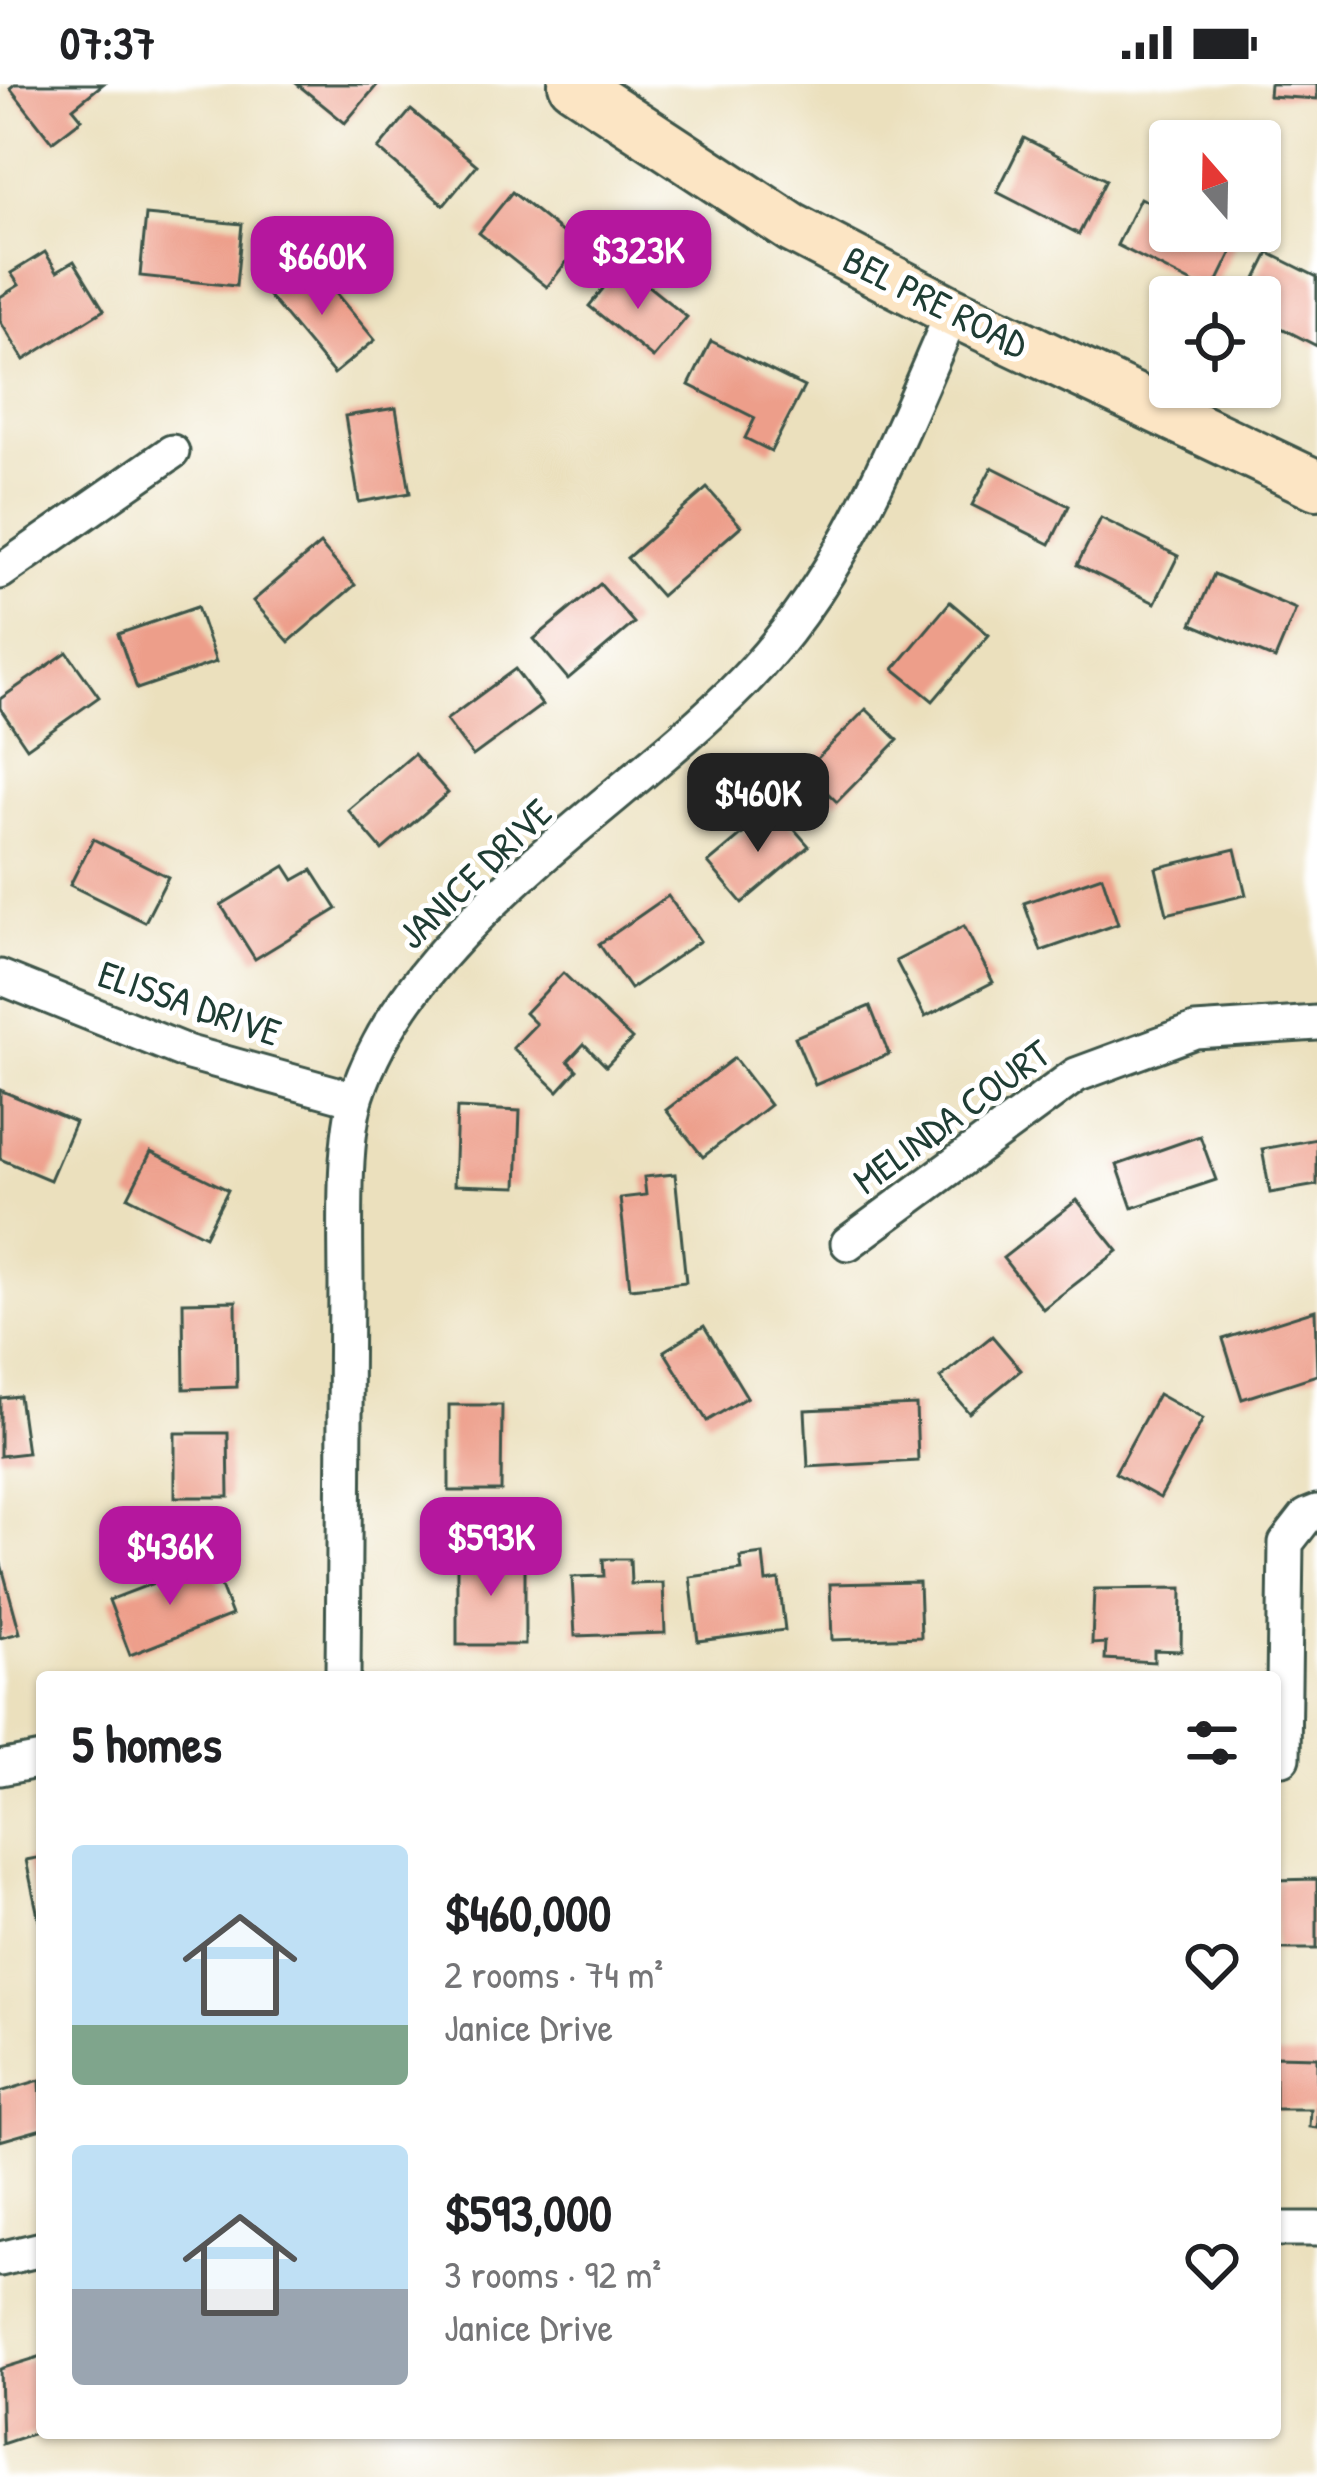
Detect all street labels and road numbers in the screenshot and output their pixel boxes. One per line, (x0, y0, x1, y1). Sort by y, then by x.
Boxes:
street label: BEL PRE ROAD (835, 232, 1038, 370)
street label: JANICE DRIVE (385, 786, 563, 960)
street label: ELISSA DRIVE (92, 946, 288, 1058)
street label: MELINDA COURT (842, 1026, 1061, 1206)

